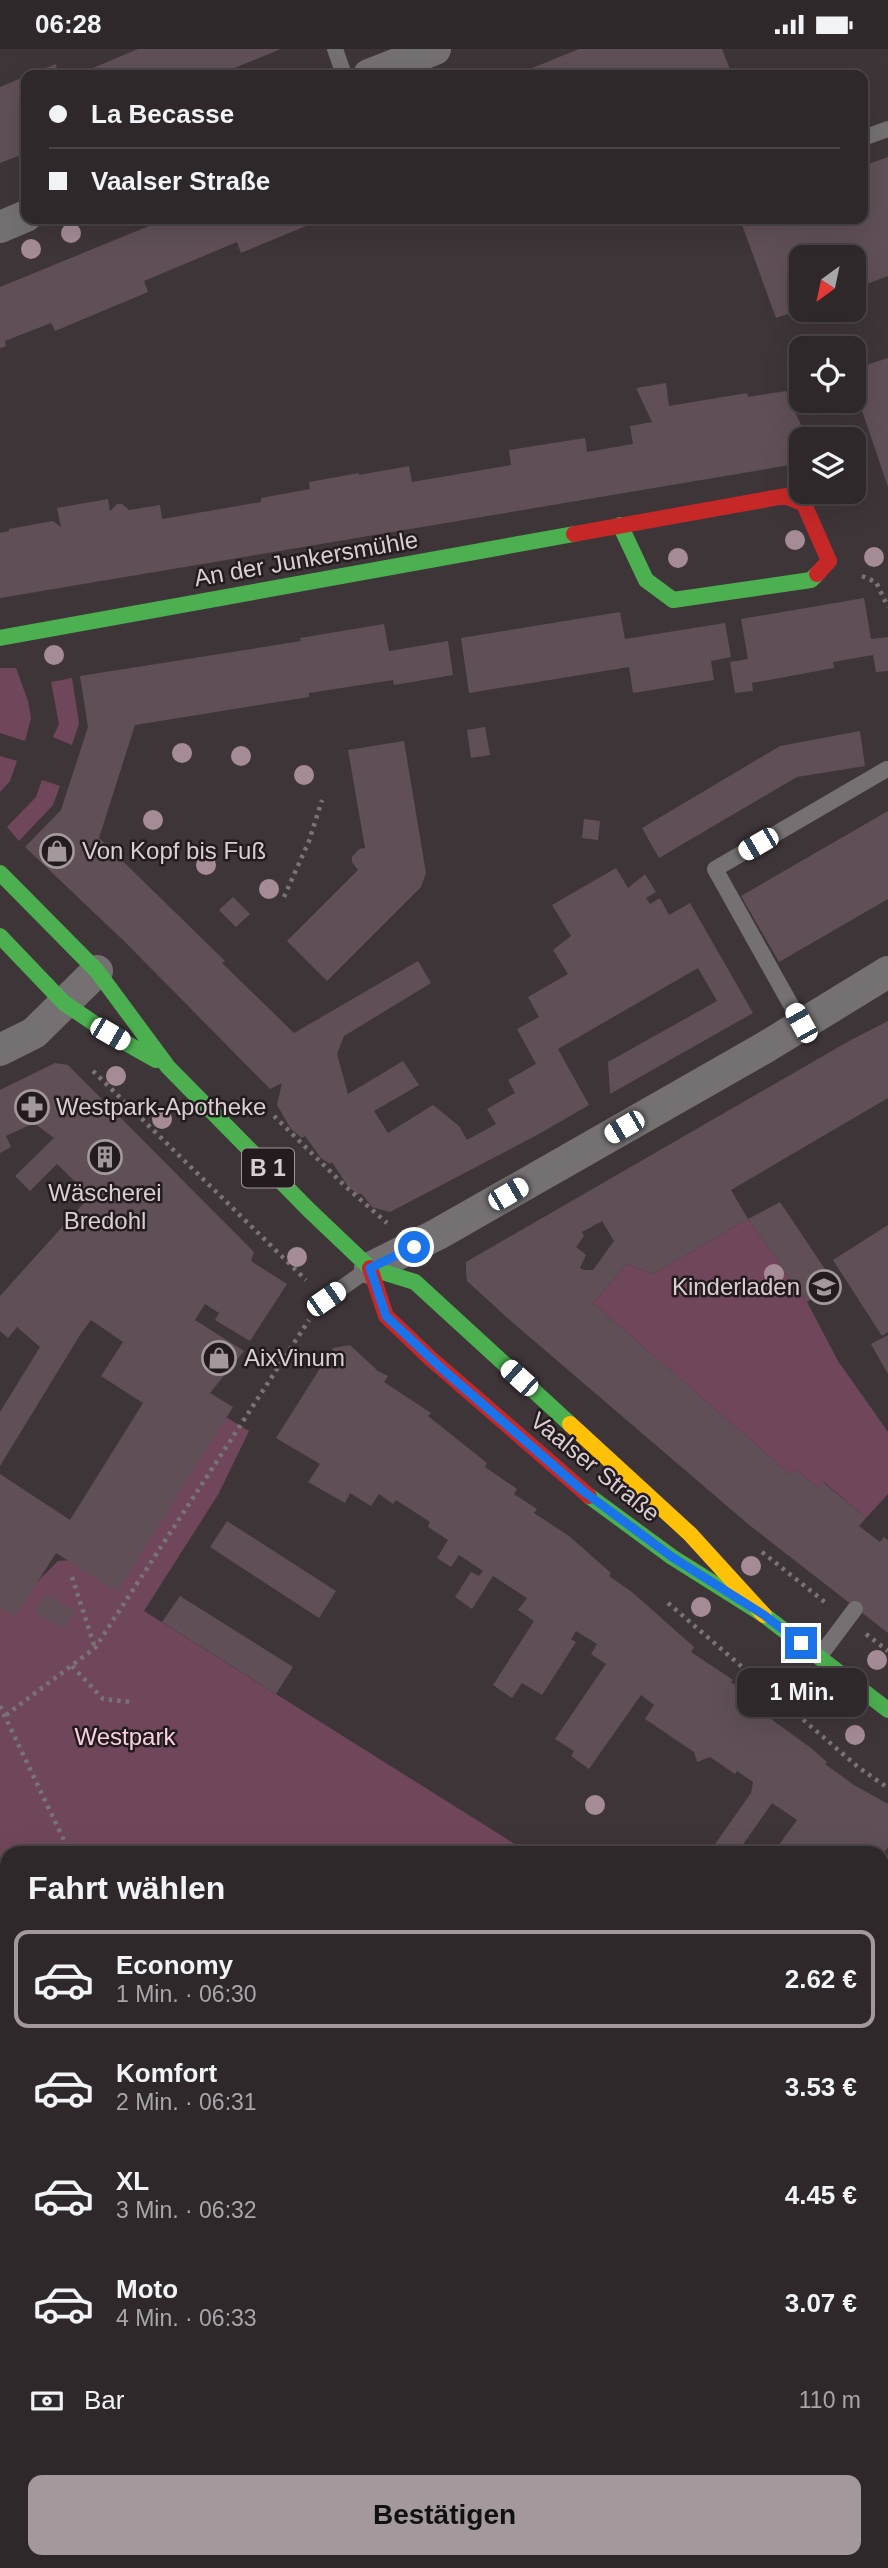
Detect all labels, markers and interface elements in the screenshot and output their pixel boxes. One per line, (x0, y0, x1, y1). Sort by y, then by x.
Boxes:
text: 06:28 (35, 9, 102, 39)
text: La Becasse (91, 99, 234, 129)
text: Vaalser Straße (91, 166, 270, 196)
north arrow (789, 245, 866, 322)
map controls (789, 245, 866, 504)
button: locate (789, 336, 866, 413)
button: layers (789, 427, 866, 504)
street label: An der Junkersmühle (192, 526, 420, 591)
car (735, 824, 782, 864)
shop icon: Von Kopf bis Fuß (38, 832, 76, 870)
place label: Von Kopf bis Fuß (82, 837, 266, 864)
car (782, 1000, 821, 1046)
car (87, 1014, 134, 1054)
pharmacy icon: Westpark-Apotheke (13, 1088, 51, 1126)
place label: Westpark-Apotheke (56, 1093, 266, 1120)
car (601, 1107, 648, 1147)
building icon: Wäscherei Bredohl (86, 1138, 124, 1176)
road number: B 1 (242, 1149, 294, 1187)
car (485, 1174, 532, 1214)
place label: Wäscherei Bredohl (48, 1179, 162, 1234)
route start (398, 1231, 430, 1263)
school or university icon: Kinderladen (805, 1268, 843, 1306)
place label: Kinderladen (672, 1273, 800, 1300)
car (303, 1278, 350, 1320)
shop icon: AixVinum (200, 1339, 238, 1377)
place label: AixVinum (244, 1344, 345, 1371)
car (497, 1356, 542, 1400)
street label: Vaalser Straße (525, 1406, 665, 1527)
route end (785, 1627, 817, 1659)
callout: 1 Min. (736, 1667, 866, 1717)
text: 1 Min. (769, 1679, 835, 1705)
park label: Westpark (75, 1723, 176, 1750)
text: Fahrt wählen (28, 1870, 225, 1906)
icon: car (32, 1948, 95, 2011)
text: Economy (116, 1950, 233, 1980)
text: 2.62 € (785, 1964, 857, 1994)
text: 1 Min. · 06:30 (116, 1981, 257, 2007)
icon: car (32, 2056, 95, 2119)
text: Komfort (116, 2058, 217, 2088)
text: 3.53 € (785, 2072, 857, 2102)
text: 2 Min. · 06:31 (116, 2089, 257, 2115)
icon: car (32, 2164, 95, 2227)
text: XL (116, 2166, 149, 2196)
text: 4.45 € (785, 2180, 857, 2210)
text: 3 Min. · 06:32 (116, 2197, 257, 2223)
icon: car (32, 2272, 95, 2335)
text: Moto (116, 2274, 178, 2304)
text: 3.07 € (785, 2288, 857, 2318)
text: 4 Min. · 06:33 (116, 2305, 257, 2331)
icon: cash (28, 2382, 66, 2420)
text: Bar (84, 2385, 124, 2415)
text: 110 m (799, 2387, 861, 2413)
button: Bestätigen (28, 2475, 861, 2555)

